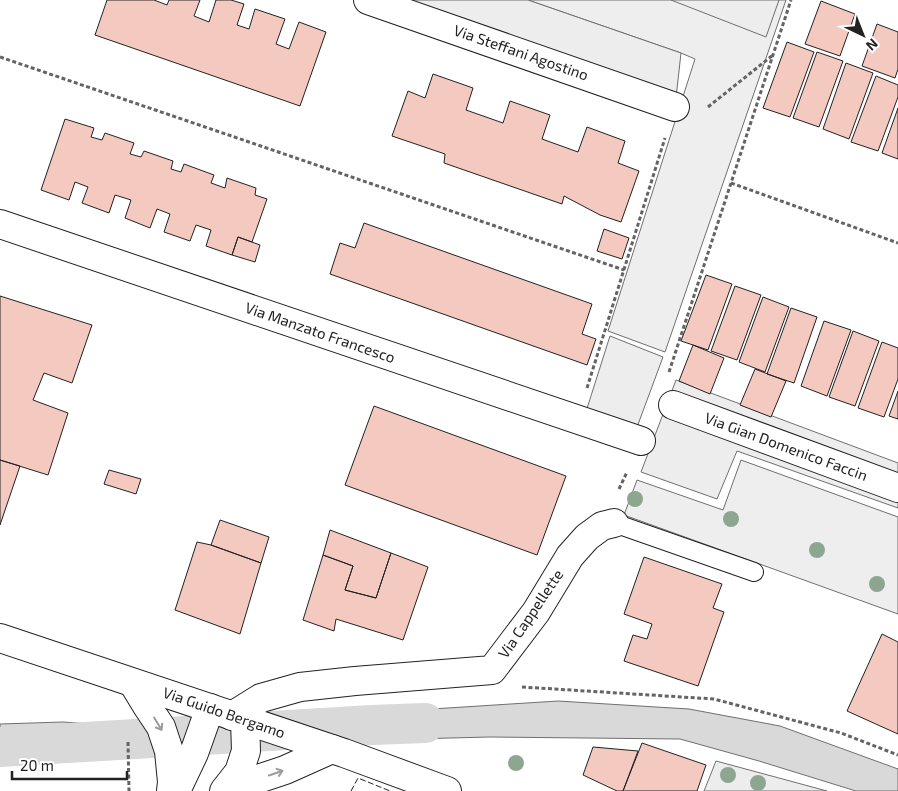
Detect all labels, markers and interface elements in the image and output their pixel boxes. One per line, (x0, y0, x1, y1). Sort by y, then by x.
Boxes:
north arrow (838, 10, 888, 60)
street label: Via Steffani Agostino (452, 21, 591, 84)
text: N (863, 35, 882, 55)
street label: Via Manzato Francesco (243, 298, 398, 366)
street label: Via Gian Domenico Faccin (702, 408, 870, 484)
street label: Via Cappellette (494, 566, 566, 661)
street label: Via Guido Bergamo (161, 683, 288, 741)
one-way arrow (154, 716, 164, 730)
scale bar (12, 748, 128, 780)
text: 20 m (20, 756, 54, 774)
one-way arrow (268, 768, 284, 777)

